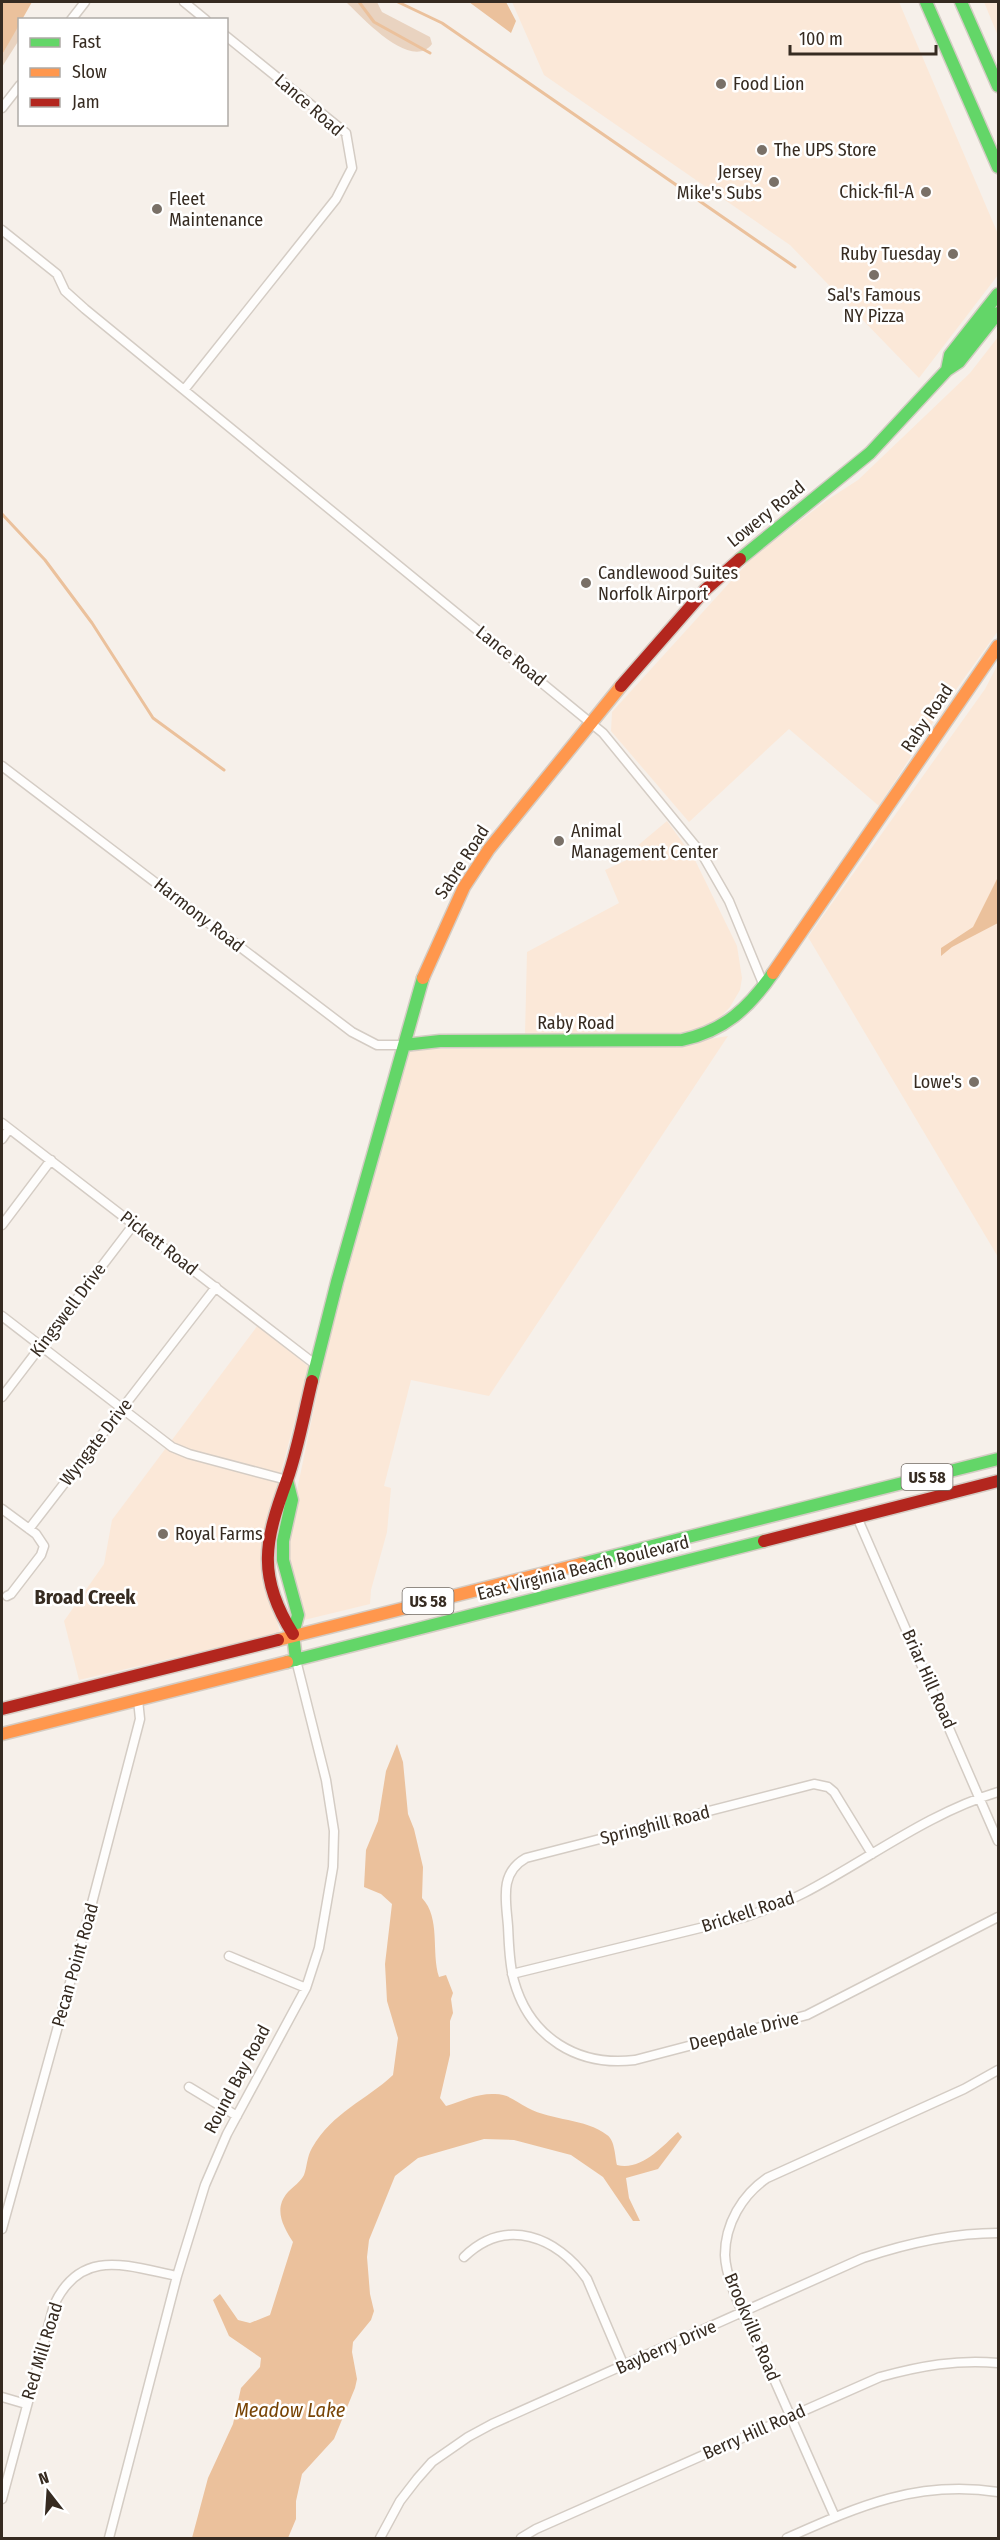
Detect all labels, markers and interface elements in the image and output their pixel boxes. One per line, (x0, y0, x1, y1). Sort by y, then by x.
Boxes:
legend (18, 18, 228, 126)
scale bar (790, 18, 936, 56)
text: 100 m (799, 28, 843, 50)
text: Fast (72, 31, 101, 53)
text: Slow (72, 61, 107, 83)
street label: Lance Road (270, 69, 348, 141)
place label: Food Lion (733, 73, 805, 95)
marker: Food Lion (714, 77, 728, 91)
text: Jam (72, 91, 100, 113)
place label: The UPS Store (774, 139, 877, 161)
marker: The UPS Store (755, 143, 769, 157)
place label: Jersey Mike's Subs (677, 161, 762, 204)
marker: Jersey Mike's Subs (767, 175, 781, 189)
place label: Chick-fil-A (839, 181, 915, 203)
marker: Chick-fil-A (919, 185, 933, 199)
place label: Fleet Maintenance (169, 188, 263, 231)
marker: Fleet Maintenance (150, 202, 164, 216)
place label: Ruby Tuesday (840, 243, 941, 265)
marker: Ruby Tuesday (946, 247, 960, 261)
marker: Sal's Famous NY Pizza (867, 268, 881, 282)
place label: Sal's Famous NY Pizza (827, 284, 921, 327)
street label: Lowery Road (723, 476, 809, 552)
place label: Candlewood Suites Norfolk Airport (598, 562, 738, 605)
marker: Candlewood Suites Norfolk Airport (579, 576, 593, 590)
street label: Lance Road (471, 621, 551, 691)
street label: Raby Road (896, 680, 958, 756)
place label: Animal Management Center (571, 820, 719, 863)
street label: Sabre Road (430, 821, 494, 903)
marker: Animal Management Center (552, 834, 566, 848)
street label: Harmony Road (150, 873, 248, 957)
street label: Raby Road (537, 1012, 615, 1034)
place label: Lowe's (913, 1071, 962, 1093)
marker: Lowe's (967, 1075, 981, 1089)
street label: Pickett Road (116, 1206, 202, 1280)
street label: Kingswell Drive (26, 1259, 111, 1361)
street label: Wyngate Drive (55, 1394, 137, 1490)
road number: US 58 (902, 1464, 952, 1490)
place label: Royal Farms (175, 1523, 263, 1545)
marker: Royal Farms (156, 1527, 170, 1541)
street label: East Virginia Beach Boulevard (475, 1531, 691, 1605)
district label: Broad Creek (35, 1585, 136, 1609)
road number: US 58 (402, 1588, 454, 1614)
street label: Briar Hill Road (897, 1626, 961, 1732)
street label: Springhill Road (598, 1801, 712, 1849)
street label: Brickell Road (699, 1887, 797, 1937)
street label: Pecan Point Road (47, 1901, 103, 2029)
street label: Deepdale Drive (687, 2007, 801, 2055)
street label: Round Bay Road (199, 2021, 275, 2137)
street label: Brookville Road (719, 2270, 785, 2384)
street label: Red Mill Road (17, 2300, 67, 2402)
street label: Bayberry Drive (612, 2315, 720, 2379)
water label: Meadow Lake (235, 2398, 346, 2422)
street label: Berry Hill Road (699, 2400, 809, 2464)
north arrow (18, 2462, 78, 2522)
text: N (36, 2468, 51, 2489)

